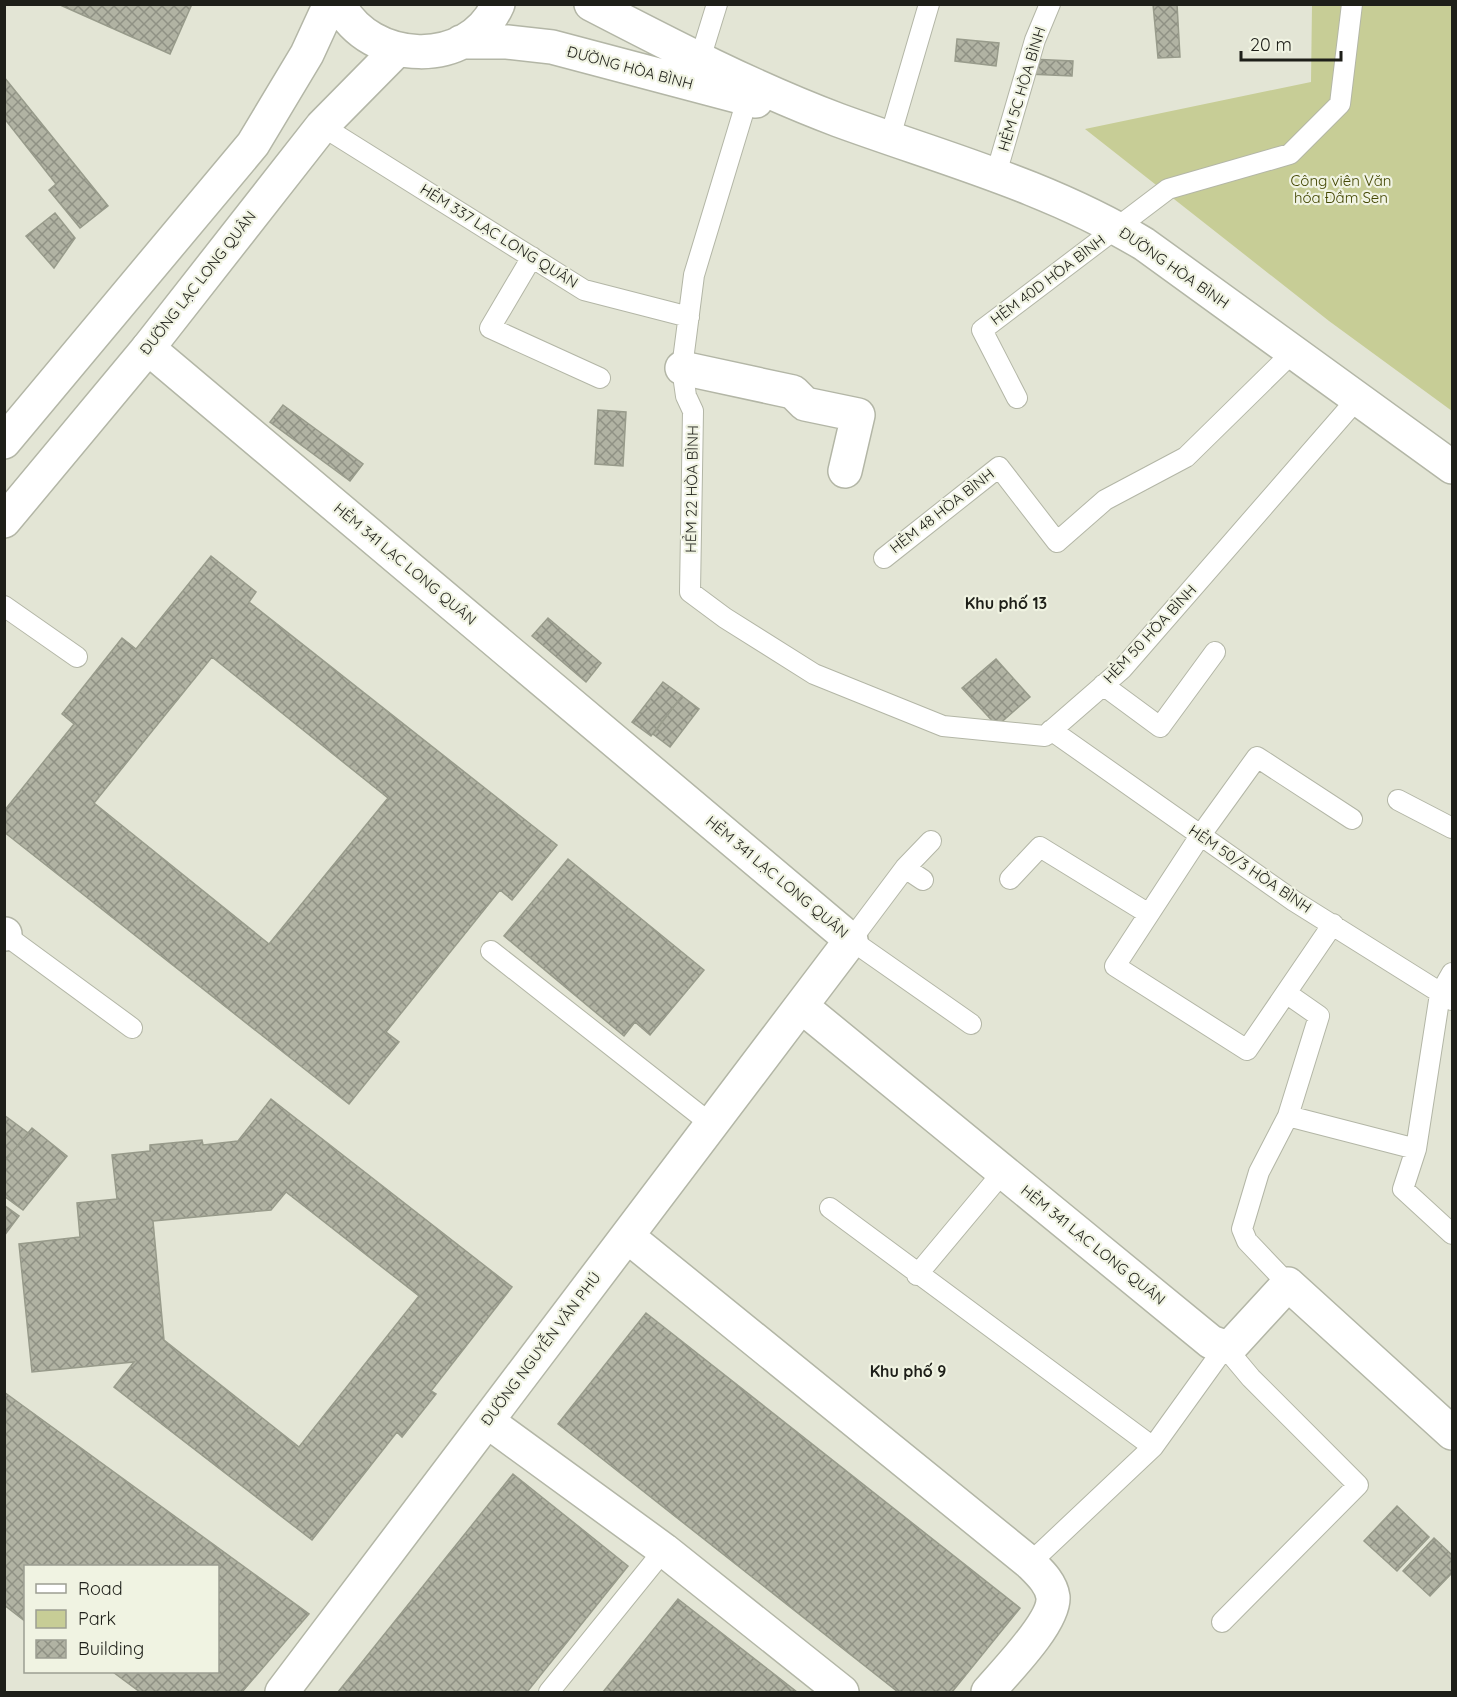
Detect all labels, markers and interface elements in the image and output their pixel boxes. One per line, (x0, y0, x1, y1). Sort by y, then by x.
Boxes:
street label: HẺM 5C HÒA BÌNH (994, 24, 1049, 153)
scale bar (1241, 24, 1342, 62)
text: 20 m (1250, 33, 1292, 56)
street label: ĐƯỜNG HÒA BÌNH (565, 42, 695, 93)
park label: Công viên Văn hóa Đầm Sen (1291, 171, 1391, 207)
street label: HẺM 337 LẠC LONG QUÂN (417, 179, 582, 292)
street label: ĐƯỜNG LẠC LONG QUÂN (135, 207, 260, 359)
street label: ĐƯỜNG HÒA BÌNH (1116, 223, 1233, 313)
street label: HẺM 40D HÒA BÌNH (987, 230, 1109, 329)
street label: HẺM 22 HÒA BÌNH (681, 425, 702, 553)
street label: HẺM 48 HÒA BÌNH (886, 464, 998, 557)
street label: HẺM 341 LẠC LONG QUÂN (330, 498, 480, 629)
street label: HẺM 50 HÒA BÌNH (1099, 580, 1200, 687)
district label: Khu phố 13 (965, 593, 1047, 613)
street label: HẺM 341 LẠC LONG QUÂN (702, 811, 852, 942)
street label: HẺM 50/3 HÒA BÌNH (1185, 820, 1315, 917)
street label: HẺM 341 LẠC LONG QUÂN (1017, 1180, 1169, 1309)
street label: ĐƯỜNG NGUYỄN VĂN PHÚ (476, 1268, 605, 1429)
district label: Khu phố 9 (870, 1361, 946, 1381)
legend (24, 1565, 219, 1673)
text: Road (78, 1577, 123, 1600)
text: Park (78, 1607, 116, 1630)
text: Building (78, 1637, 144, 1660)

